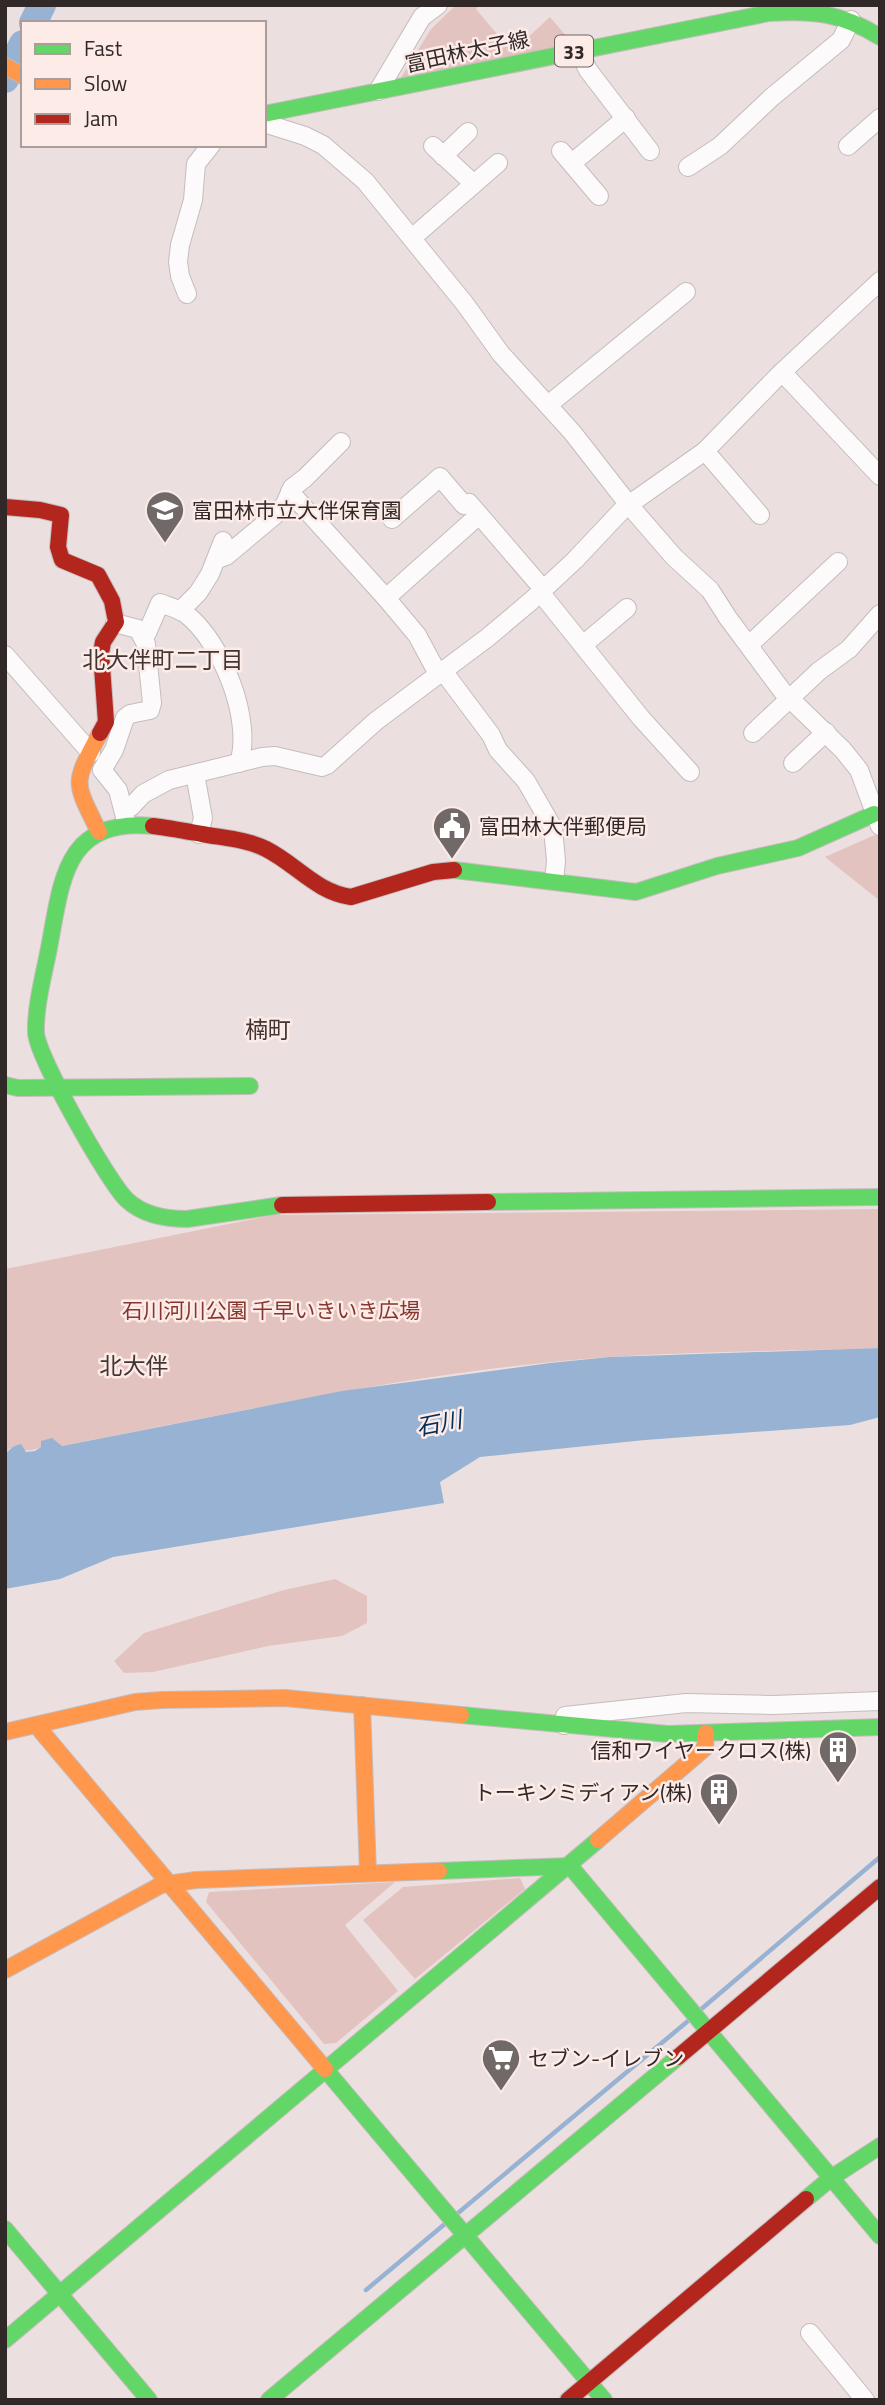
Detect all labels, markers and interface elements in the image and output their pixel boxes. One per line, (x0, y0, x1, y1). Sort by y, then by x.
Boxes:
legend (21, 21, 266, 147)
street label: 富田林太子線 (402, 22, 532, 80)
text: Fast (84, 32, 123, 64)
road number: 33 (555, 36, 593, 66)
text: Slow (84, 67, 127, 99)
text: Jam (84, 102, 118, 134)
school or university icon: 富田林市立大伴保育園 (144, 489, 186, 544)
place label: 富田林市立大伴保育園 (192, 494, 402, 526)
district label: 北大伴町二丁目 (83, 642, 244, 677)
public building icon: 富田林大伴郵便局 (431, 805, 473, 860)
place label: 富田林大伴郵便局 (479, 810, 647, 842)
district label: 楠町 (245, 1012, 291, 1047)
park label: 石川河川公園 千早いきいき広場 (122, 1294, 420, 1326)
district label: 北大伴 (100, 1348, 169, 1383)
water label: 石川 (413, 1401, 468, 1445)
building icon: 信和ワイヤークロス(株) (817, 1729, 859, 1784)
place label: 信和ワイヤークロス(株) (591, 1734, 811, 1766)
building icon: トーキンミディアン(株) (698, 1771, 740, 1826)
place label: トーキンミディアン(株) (474, 1776, 692, 1808)
supermarket icon: セブン-イレブン (480, 2037, 522, 2092)
place label: セブン-イレブン (528, 2042, 684, 2074)

